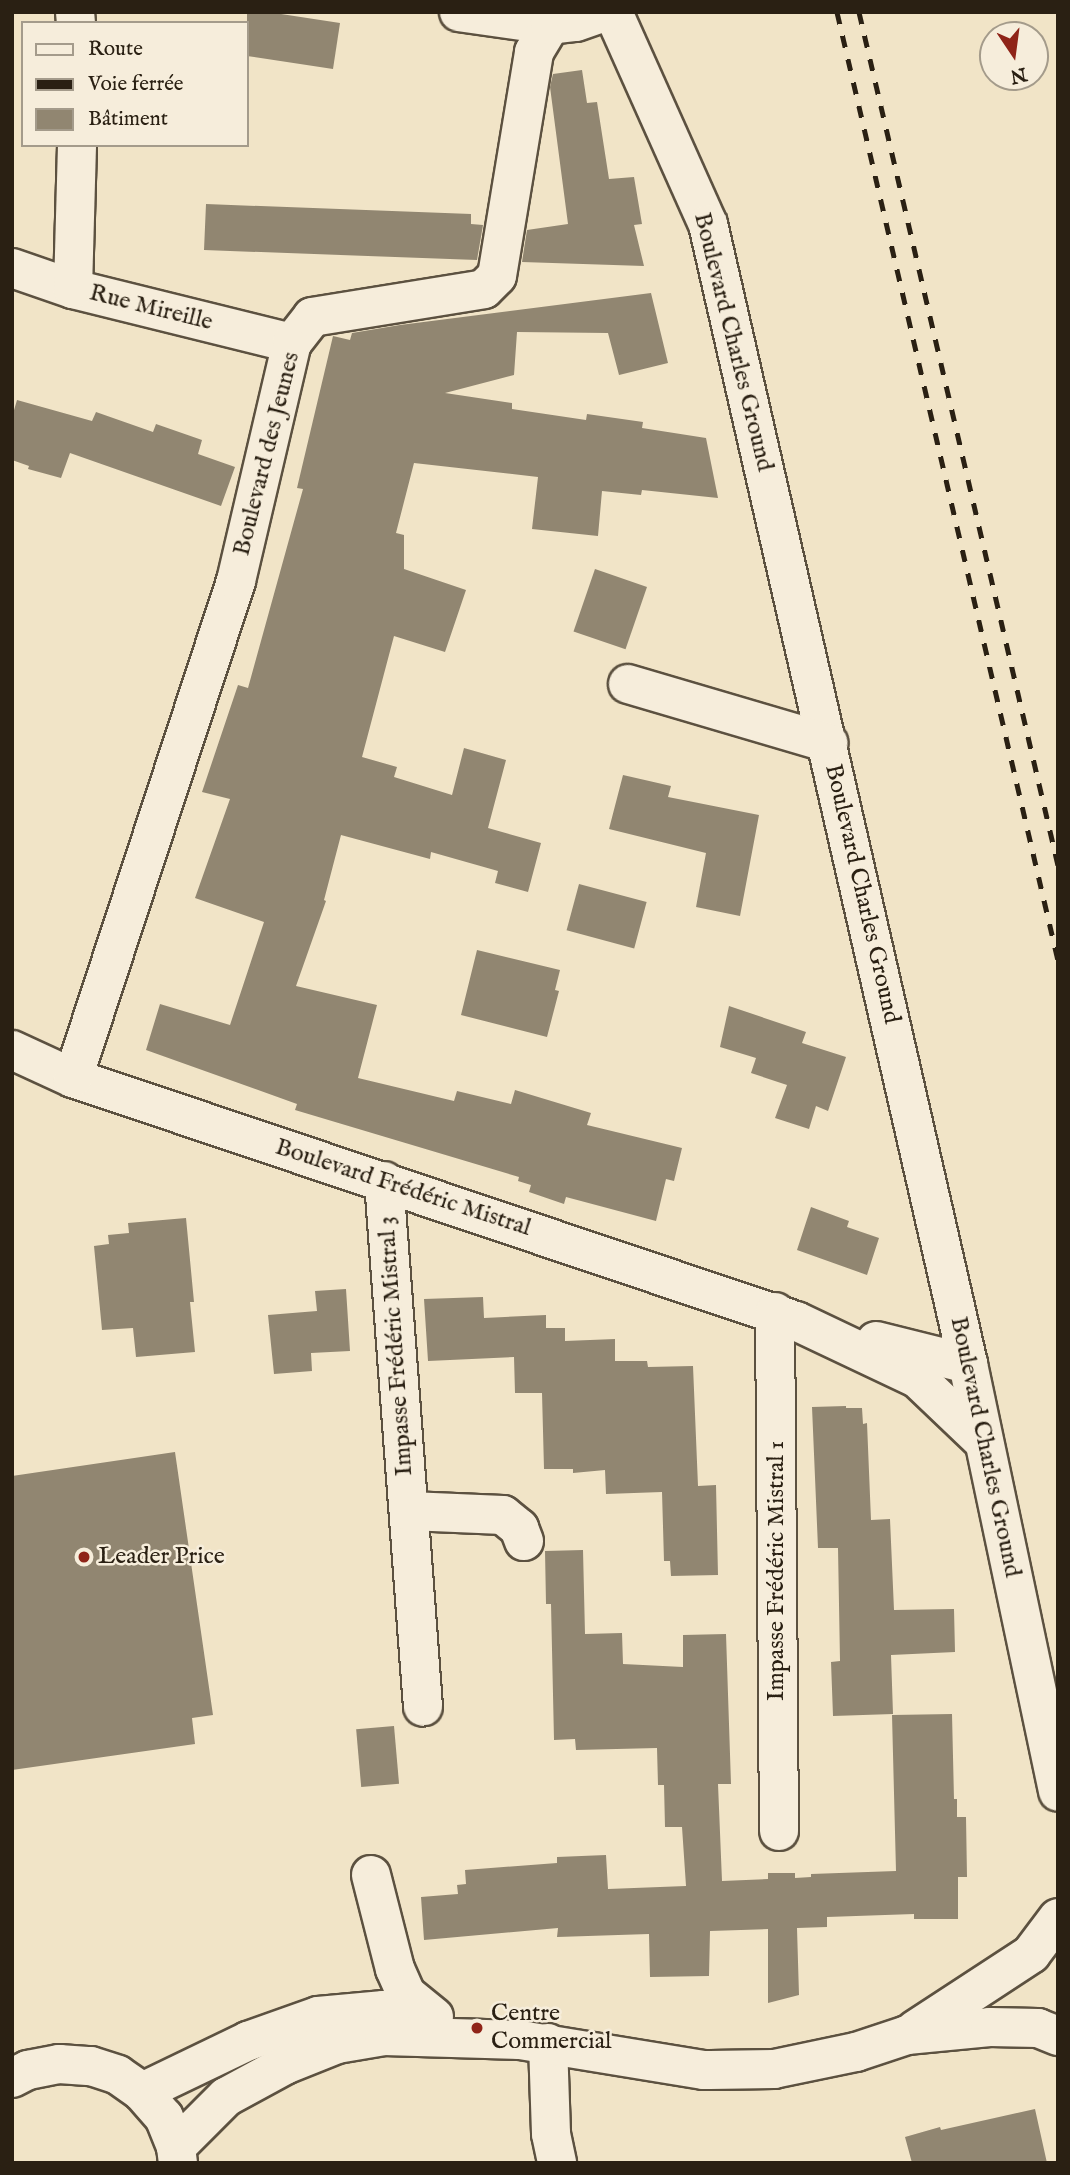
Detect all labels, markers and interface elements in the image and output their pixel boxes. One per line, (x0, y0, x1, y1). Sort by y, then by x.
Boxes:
legend (21, 21, 248, 147)
north arrow (979, 21, 1049, 91)
text: Route (88, 36, 143, 63)
text: N (1008, 61, 1029, 88)
text: Voie ferrée (88, 71, 184, 98)
text: Bâtiment (88, 106, 168, 133)
street label: Boulevard Charles Ground (687, 210, 779, 474)
street label: Rue Mireille (86, 279, 216, 337)
street label: Boulevard des Jeunes (228, 349, 306, 559)
street label: Boulevard Charles Ground (818, 761, 906, 1027)
street label: Boulevard Frédéric Mistral (272, 1133, 534, 1243)
street label: Impasse Frédéric Mistral 3 (373, 1215, 419, 1477)
street label: Boulevard Charles Ground (943, 1314, 1027, 1580)
street label: Impasse Frédéric Mistral 1 (763, 1441, 791, 1701)
place label: Leader Price (98, 1543, 225, 1571)
marker: Leader Price (76, 1549, 92, 1565)
place label: Centre Commercial (491, 2000, 612, 2056)
marker: Centre Commercial (469, 2020, 485, 2036)

